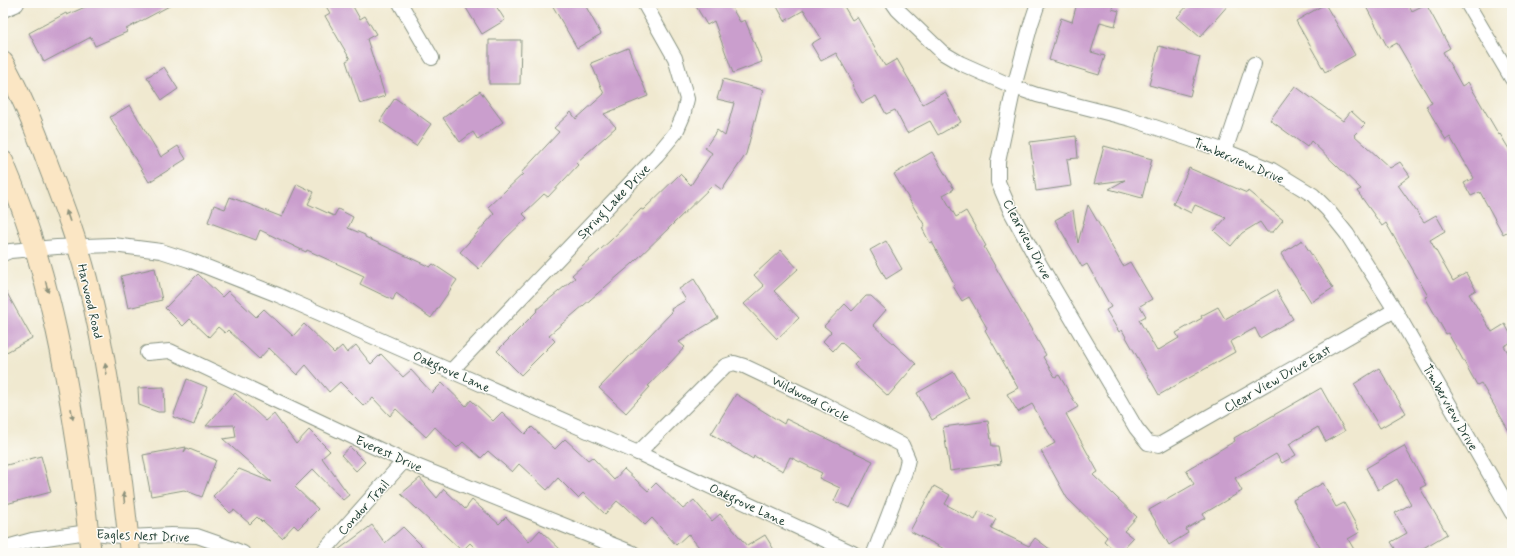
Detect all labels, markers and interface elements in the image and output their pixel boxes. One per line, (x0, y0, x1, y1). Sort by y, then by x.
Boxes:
street label: Timberview Drive (1190, 135, 1286, 188)
street label: Spring Lake Drive (574, 161, 656, 245)
street label: Clearview Drive (998, 197, 1055, 283)
one-way arrow (64, 210, 70, 222)
street label: Harwood Road (73, 262, 106, 340)
one-way arrow (44, 281, 50, 293)
street label: Clear View Drive East (1221, 342, 1334, 417)
street label: Oakgrove Lane (409, 348, 493, 399)
street label: Timberview Drive (1418, 362, 1481, 454)
one-way arrow (103, 363, 109, 375)
street label: Wildwood Circle (768, 372, 852, 426)
one-way arrow (69, 408, 75, 421)
street label: Everest Drive (352, 432, 425, 477)
street label: Condor Trail (335, 477, 394, 539)
street label: Oakgrove Lane (705, 480, 789, 532)
one-way arrow (121, 492, 127, 504)
street label: Eagles Nest Drive (96, 526, 190, 547)

